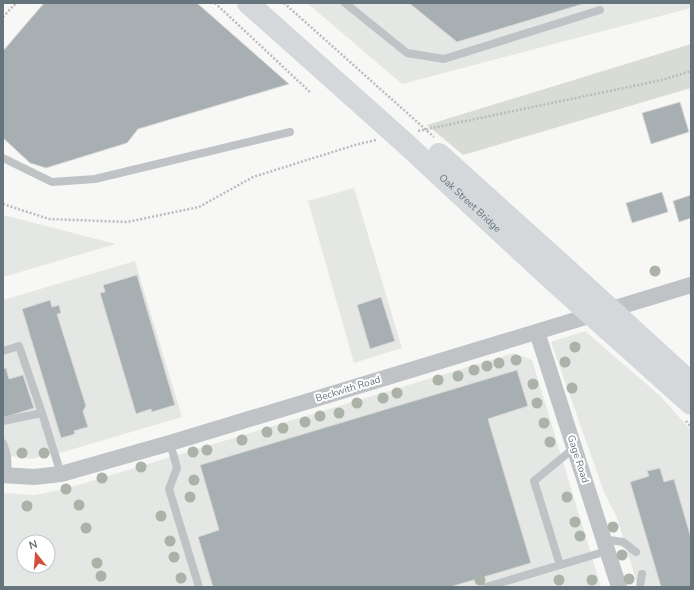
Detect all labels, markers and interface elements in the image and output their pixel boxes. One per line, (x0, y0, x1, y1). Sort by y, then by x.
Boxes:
street label: Oak Street Bridge (436, 171, 504, 236)
street label: Beckwith Road (314, 372, 382, 406)
street label: Gage Road (564, 433, 592, 485)
north arrow (16, 534, 56, 574)
text: N (27, 537, 39, 553)

